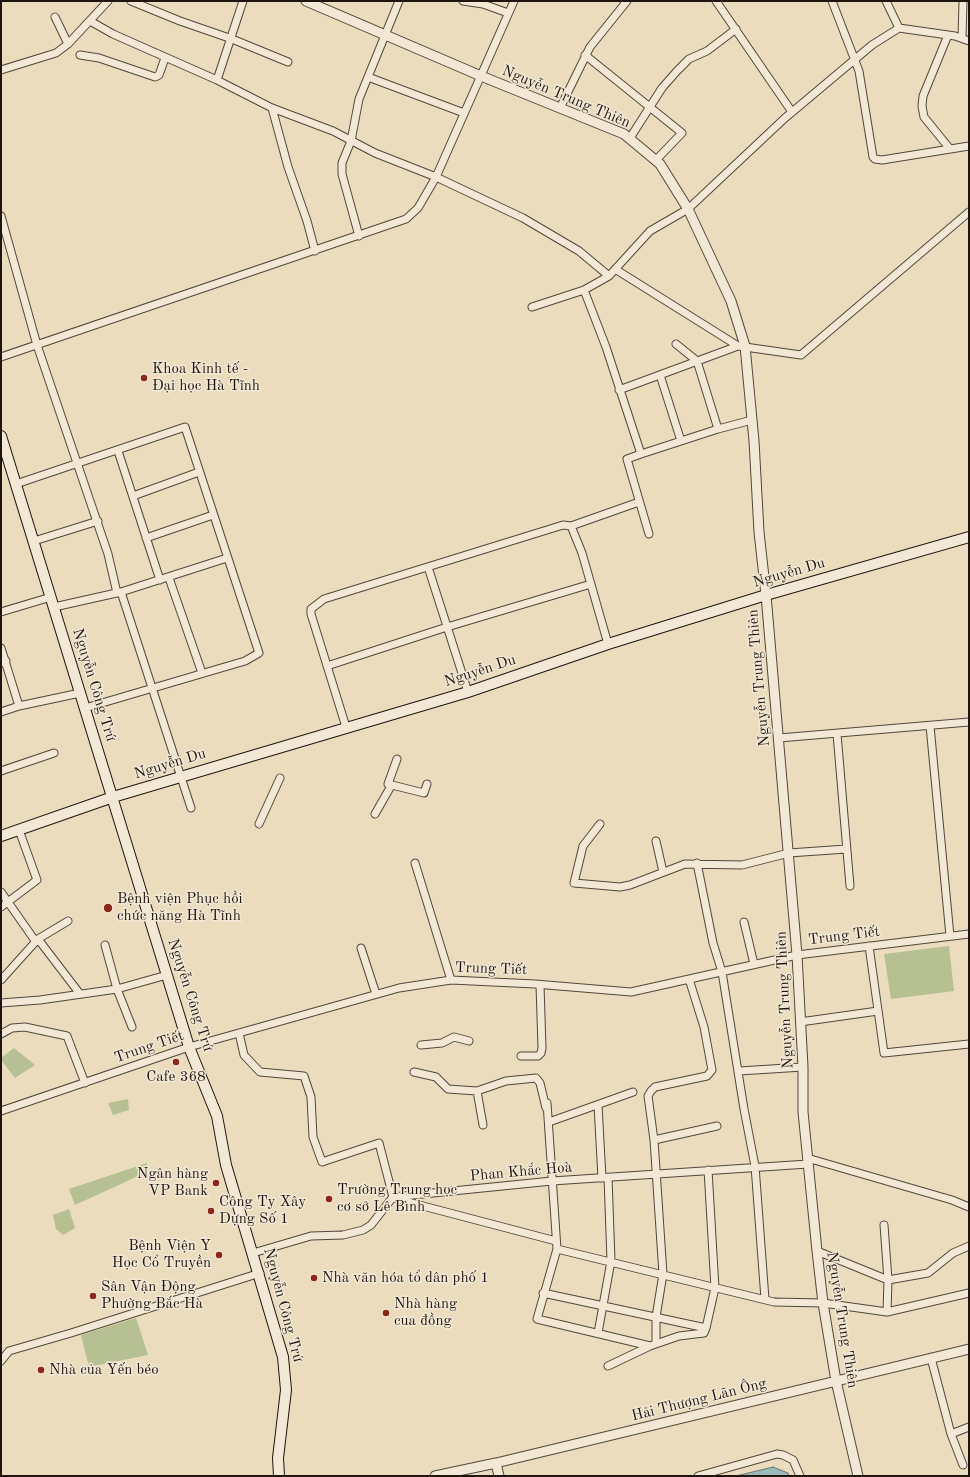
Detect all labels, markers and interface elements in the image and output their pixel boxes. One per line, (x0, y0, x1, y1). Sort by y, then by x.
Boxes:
street label: Nguyễn Trung Thiên (499, 62, 633, 132)
place label: Khoa Kinh tế - Đại học Hà Tĩnh (152, 360, 260, 395)
marker: Khoa Kinh tế - Đại học Hà Tĩnh (139, 373, 149, 383)
street label: Nguyễn Du (751, 554, 827, 592)
street label: Nguyễn Trung Thiên (744, 609, 774, 747)
street label: Nguyễn Công Trứ (68, 626, 120, 744)
street label: Nguyễn Du (442, 651, 518, 691)
street label: Nguyễn Du (132, 745, 208, 783)
place label: Bệnh viện Phục hồi chức năng Hà Tĩnh (117, 890, 243, 925)
marker: Bệnh viện Phục hồi chức năng Hà Tĩnh (102, 902, 114, 914)
street label: Trung Tiết (807, 923, 881, 949)
street label: Nguyễn Trung Thiên (772, 931, 798, 1069)
street label: Nguyễn Công Trứ (163, 936, 217, 1054)
street label: Trung Tiết (455, 959, 527, 979)
street label: Trung Tiết (112, 1027, 186, 1067)
marker: Cafe 368 (171, 1057, 181, 1067)
place label: Cafe 368 (146, 1068, 206, 1086)
street label: Phan Khắc Hoà (469, 1159, 573, 1185)
place label: Ngân hàng VP Bank (137, 1165, 208, 1200)
marker: Ngân hàng VP Bank (211, 1178, 221, 1188)
place label: Trường Trung học cơ sở Lê Bình (337, 1181, 457, 1216)
place label: Công Ty Xây Dựng Số 1 (219, 1193, 306, 1228)
marker: Trường Trung học cơ sở Lê Bình (324, 1194, 334, 1204)
marker: Công Ty Xây Dựng Số 1 (206, 1206, 216, 1216)
place label: Bệnh Viện Y Học Cổ Truyền (112, 1237, 211, 1272)
street label: Nguyễn Công Trứ (259, 1246, 307, 1364)
marker: Bệnh Viện Y Học Cổ Truyền (214, 1250, 224, 1260)
street label: Nguyễn Trung Thiên (822, 1251, 862, 1389)
place label: Nhà văn hóa tổ dân phố 1 (322, 1269, 489, 1287)
marker: Nhà văn hóa tổ dân phố 1 (309, 1273, 319, 1283)
place label: Sân Vận Động Phường Bắc Hà (101, 1278, 203, 1313)
marker: Sân Vận Động Phường Bắc Hà (88, 1291, 98, 1301)
place label: Nhà hàng cua đồng (394, 1295, 457, 1330)
marker: Nhà hàng cua đồng (381, 1308, 391, 1318)
place label: Nhà của Yến béo (49, 1361, 159, 1379)
marker: Nhà của Yến béo (36, 1365, 46, 1375)
street label: Hải Thượng Lãn Ông (630, 1374, 768, 1426)

